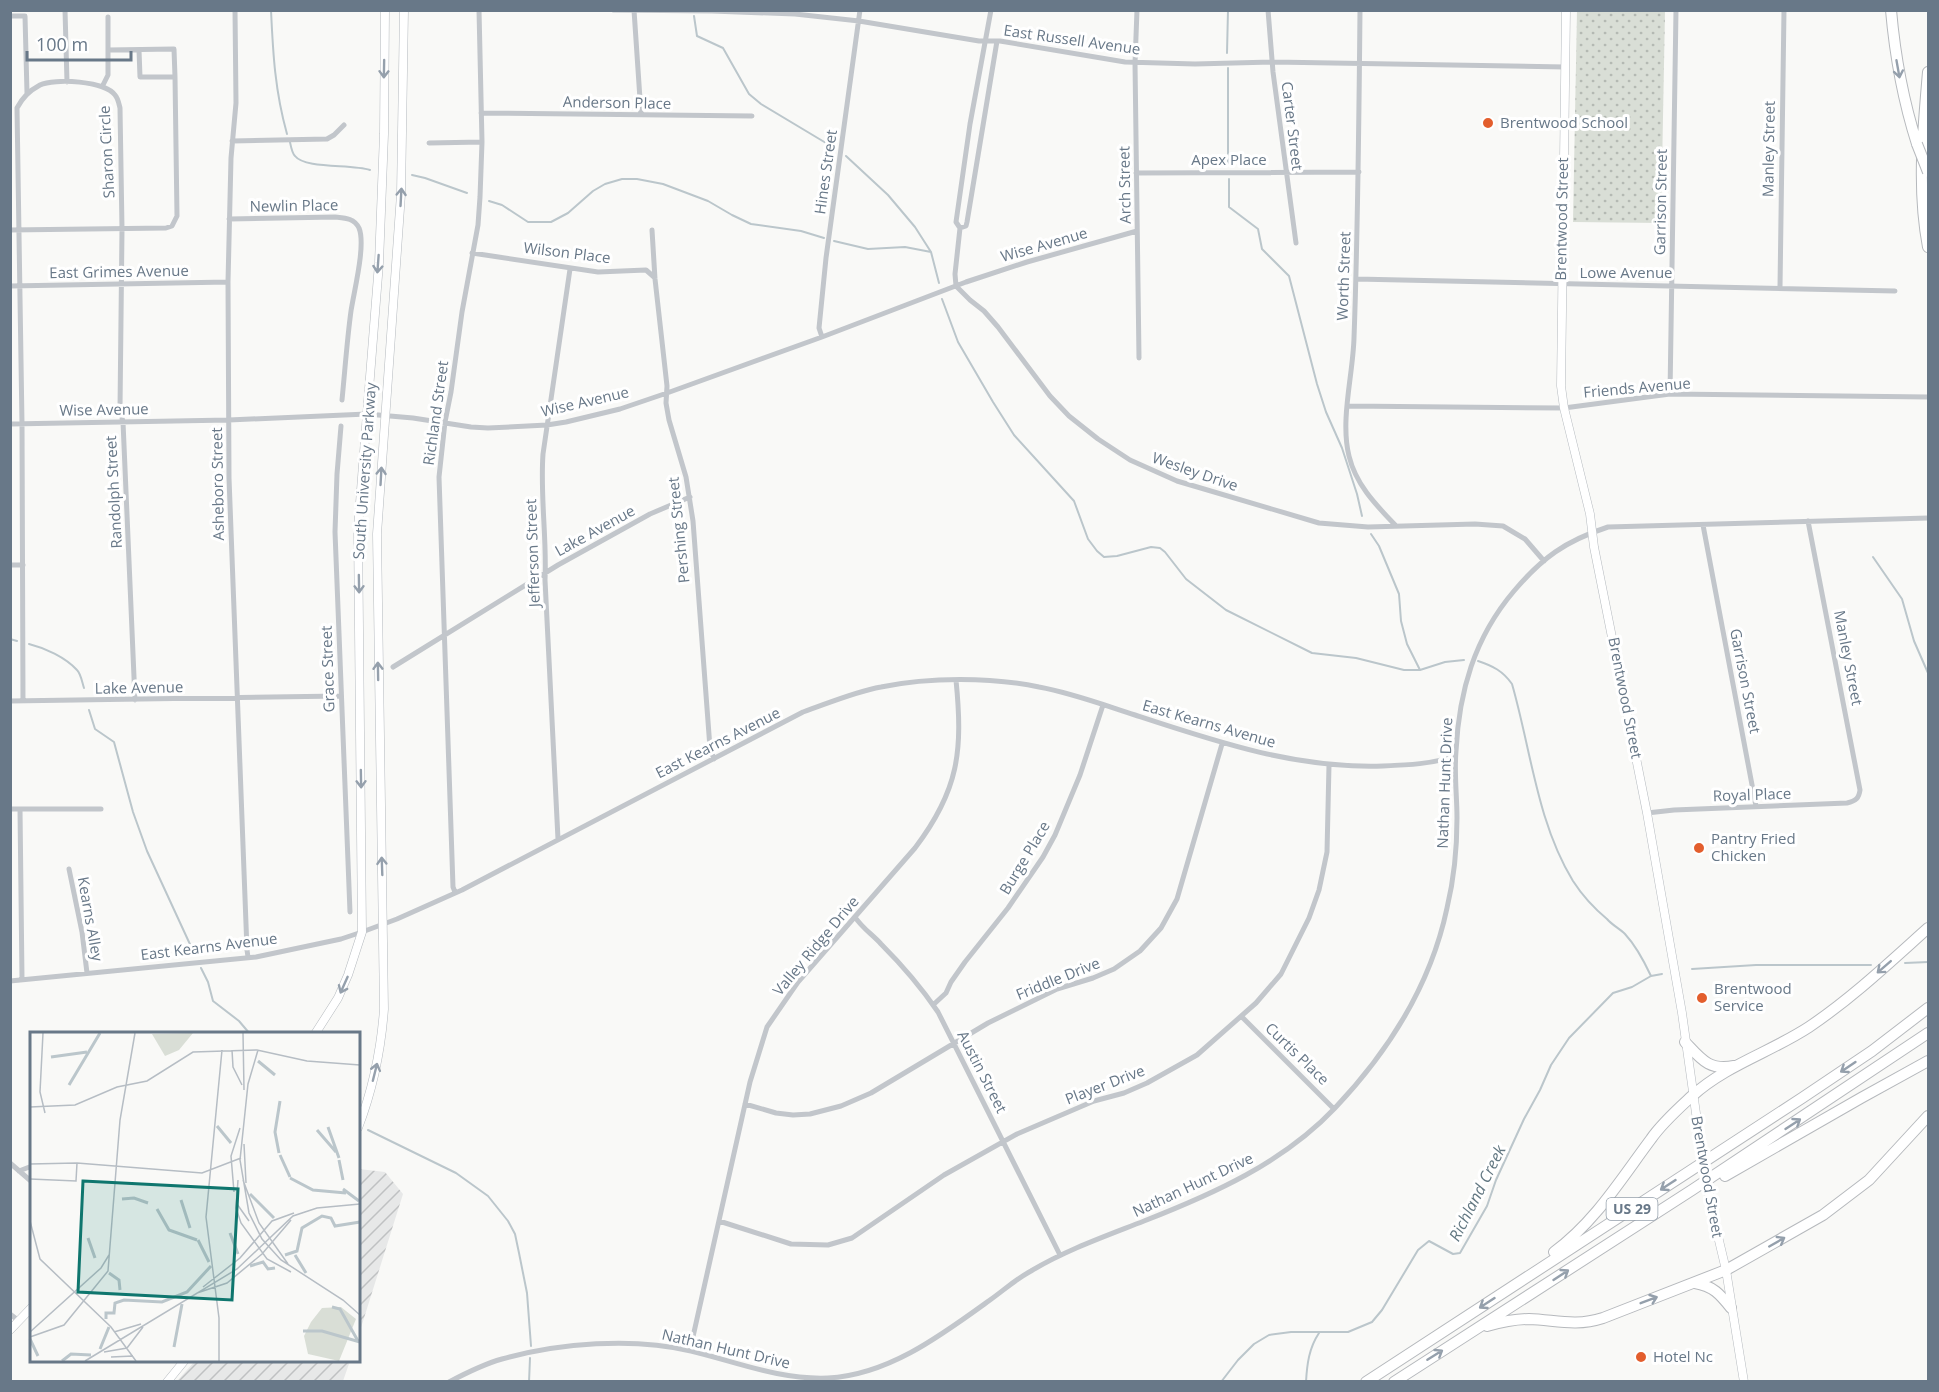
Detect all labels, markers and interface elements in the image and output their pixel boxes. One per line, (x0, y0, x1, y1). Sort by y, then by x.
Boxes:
street label: East Russell Avenue (1002, 20, 1142, 59)
scale bar (27, 24, 130, 62)
text: 100 m (36, 32, 88, 56)
one-way arrow (379, 58, 390, 78)
one-way arrow (1892, 58, 1903, 78)
street label: Carter Street (1278, 80, 1308, 172)
street label: Anderson Place (563, 91, 671, 113)
street label: Manley Street (1757, 101, 1779, 197)
street label: Sharon Circle (94, 105, 118, 199)
place label: Brentwood School (1500, 112, 1628, 132)
marker: Brentwood School (1481, 116, 1495, 130)
street label: Hines Street (809, 128, 841, 216)
street label: Arch Street (1113, 146, 1135, 224)
street label: Apex Place (1191, 149, 1267, 169)
street label: Garrison Street (1649, 149, 1671, 255)
street label: Brentwood Street (1550, 157, 1572, 281)
one-way arrow (395, 188, 406, 208)
street label: Newlin Place (249, 194, 339, 216)
street label: Wise Avenue (998, 222, 1089, 266)
street label: Worth Street (1331, 231, 1355, 321)
street label: Wilson Place (523, 237, 612, 267)
one-way arrow (373, 253, 384, 273)
street label: East Grimes Avenue (49, 260, 189, 282)
street label: Lowe Avenue (1579, 262, 1673, 282)
street label: Richland Street (418, 359, 452, 467)
street label: Friends Avenue (1582, 372, 1691, 402)
street label: South University Parkway (348, 381, 380, 560)
street label: Wise Avenue (539, 381, 631, 421)
street label: Wise Avenue (59, 398, 149, 420)
street label: Asheboro Street (206, 427, 228, 541)
street label: Randolph Street (100, 435, 126, 549)
street label: Wesley Drive (1150, 447, 1241, 495)
one-way arrow (375, 466, 386, 486)
street label: Pershing Street (662, 476, 694, 584)
street label: Jefferson Street (520, 499, 544, 609)
street label: Lake Avenue (551, 500, 638, 560)
one-way arrow (353, 574, 364, 594)
street label: Manley Street (1830, 609, 1868, 707)
street label: Grace Street (315, 625, 339, 713)
street label: Garrison Street (1726, 627, 1766, 735)
street label: Brentwood Street (1604, 635, 1648, 760)
one-way arrow (372, 661, 384, 681)
street label: Lake Avenue (95, 676, 183, 698)
street label: East Kearns Avenue (1140, 694, 1278, 752)
street label: East Kearns Avenue (652, 702, 783, 782)
street label: Nathan Hunt Drive (1432, 717, 1456, 849)
one-way arrow (355, 769, 367, 788)
street label: Royal Place (1712, 783, 1792, 805)
street label: Burge Place (994, 817, 1054, 898)
place label: Pantry Fried Chicken (1711, 828, 1796, 865)
marker: Pantry Fried Chicken (1692, 841, 1706, 855)
one-way arrow (376, 856, 387, 876)
street label: Kearns Alley (74, 875, 108, 963)
street label: Valley Ridge Drive (768, 891, 863, 999)
street label: East Kearns Avenue (139, 928, 278, 964)
street label: Friddle Drive (1013, 952, 1103, 1004)
one-way arrow (1876, 960, 1892, 973)
one-way arrow (337, 976, 348, 994)
place label: Brentwood Service (1714, 978, 1792, 1015)
marker: Brentwood Service (1695, 991, 1709, 1005)
street label: Curtis Place (1261, 1018, 1334, 1089)
street label: Austin Street (954, 1027, 1012, 1116)
inset map (30, 1032, 360, 1362)
street label: Player Drive (1062, 1060, 1147, 1108)
one-way arrow (1841, 1061, 1857, 1073)
one-way arrow (370, 1062, 382, 1081)
street label: Brentwood Street (1687, 1114, 1729, 1239)
one-way arrow (1784, 1117, 1801, 1129)
water label: Richland Creek (1443, 1140, 1511, 1245)
street label: Nathan Hunt Drive (1129, 1147, 1256, 1221)
one-way arrow (1660, 1180, 1677, 1192)
road number: US 29 (1606, 1198, 1658, 1220)
one-way arrow (1768, 1236, 1785, 1248)
one-way arrow (1552, 1268, 1569, 1280)
one-way arrow (1639, 1294, 1657, 1305)
one-way arrow (1479, 1297, 1496, 1309)
street label: Nathan Hunt Drive (660, 1324, 792, 1373)
place label: Hotel Nc (1653, 1346, 1713, 1366)
one-way arrow (1426, 1348, 1443, 1360)
marker: Hotel Nc (1634, 1350, 1648, 1364)

